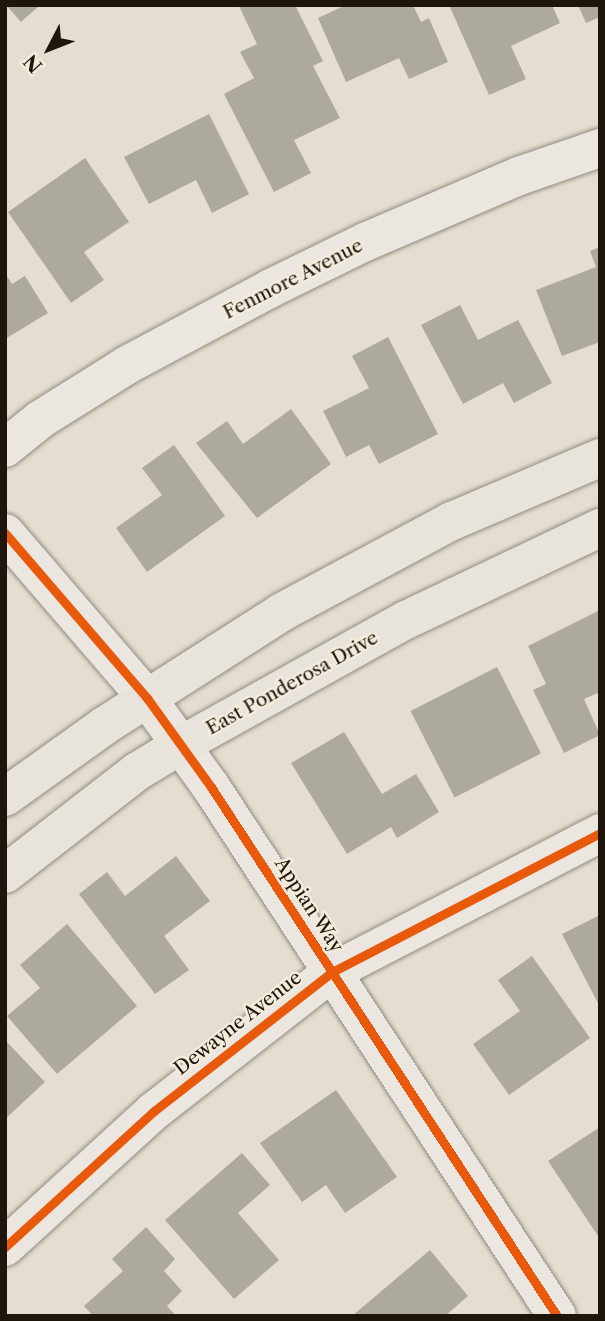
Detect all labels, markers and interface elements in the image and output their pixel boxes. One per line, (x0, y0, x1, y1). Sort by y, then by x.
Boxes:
north arrow (14, 14, 84, 84)
text: N (19, 50, 47, 77)
street label: Fenmore Avenue (219, 234, 367, 324)
street label: East Ponderosa Drive (202, 626, 382, 740)
street label: Appian Way (270, 853, 348, 957)
street label: Dewayne Avenue (169, 966, 307, 1080)

